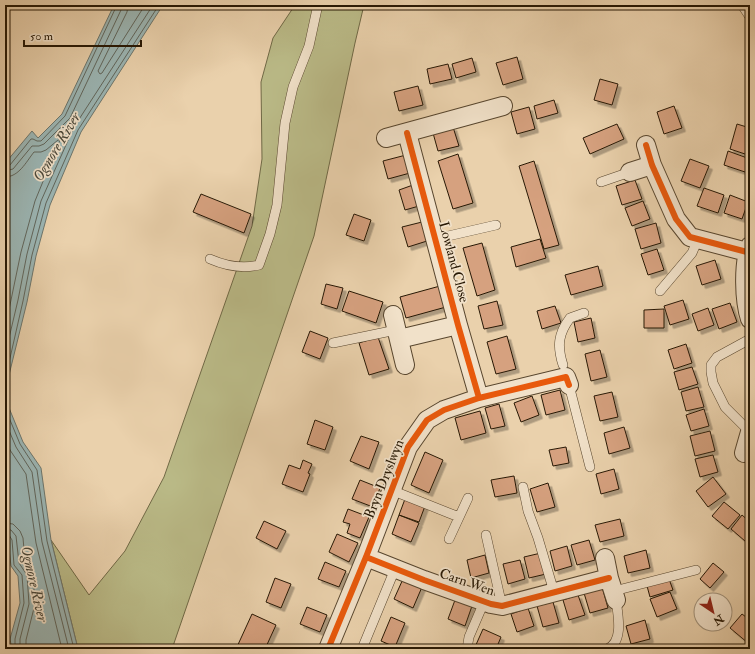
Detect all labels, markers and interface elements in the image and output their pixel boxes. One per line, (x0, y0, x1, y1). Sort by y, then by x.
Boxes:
scale bar (24, 22, 141, 48)
text: 50 m (30, 29, 54, 44)
water label: Ogmore River (29, 108, 86, 185)
street label: Lowland Close (435, 220, 473, 304)
street label: Bryn Dryslwyn (360, 437, 408, 521)
water label: Ogmore River (16, 544, 52, 625)
street label: Carn Wen (437, 565, 497, 599)
north arrow (693, 592, 733, 632)
text: N (710, 611, 727, 629)

